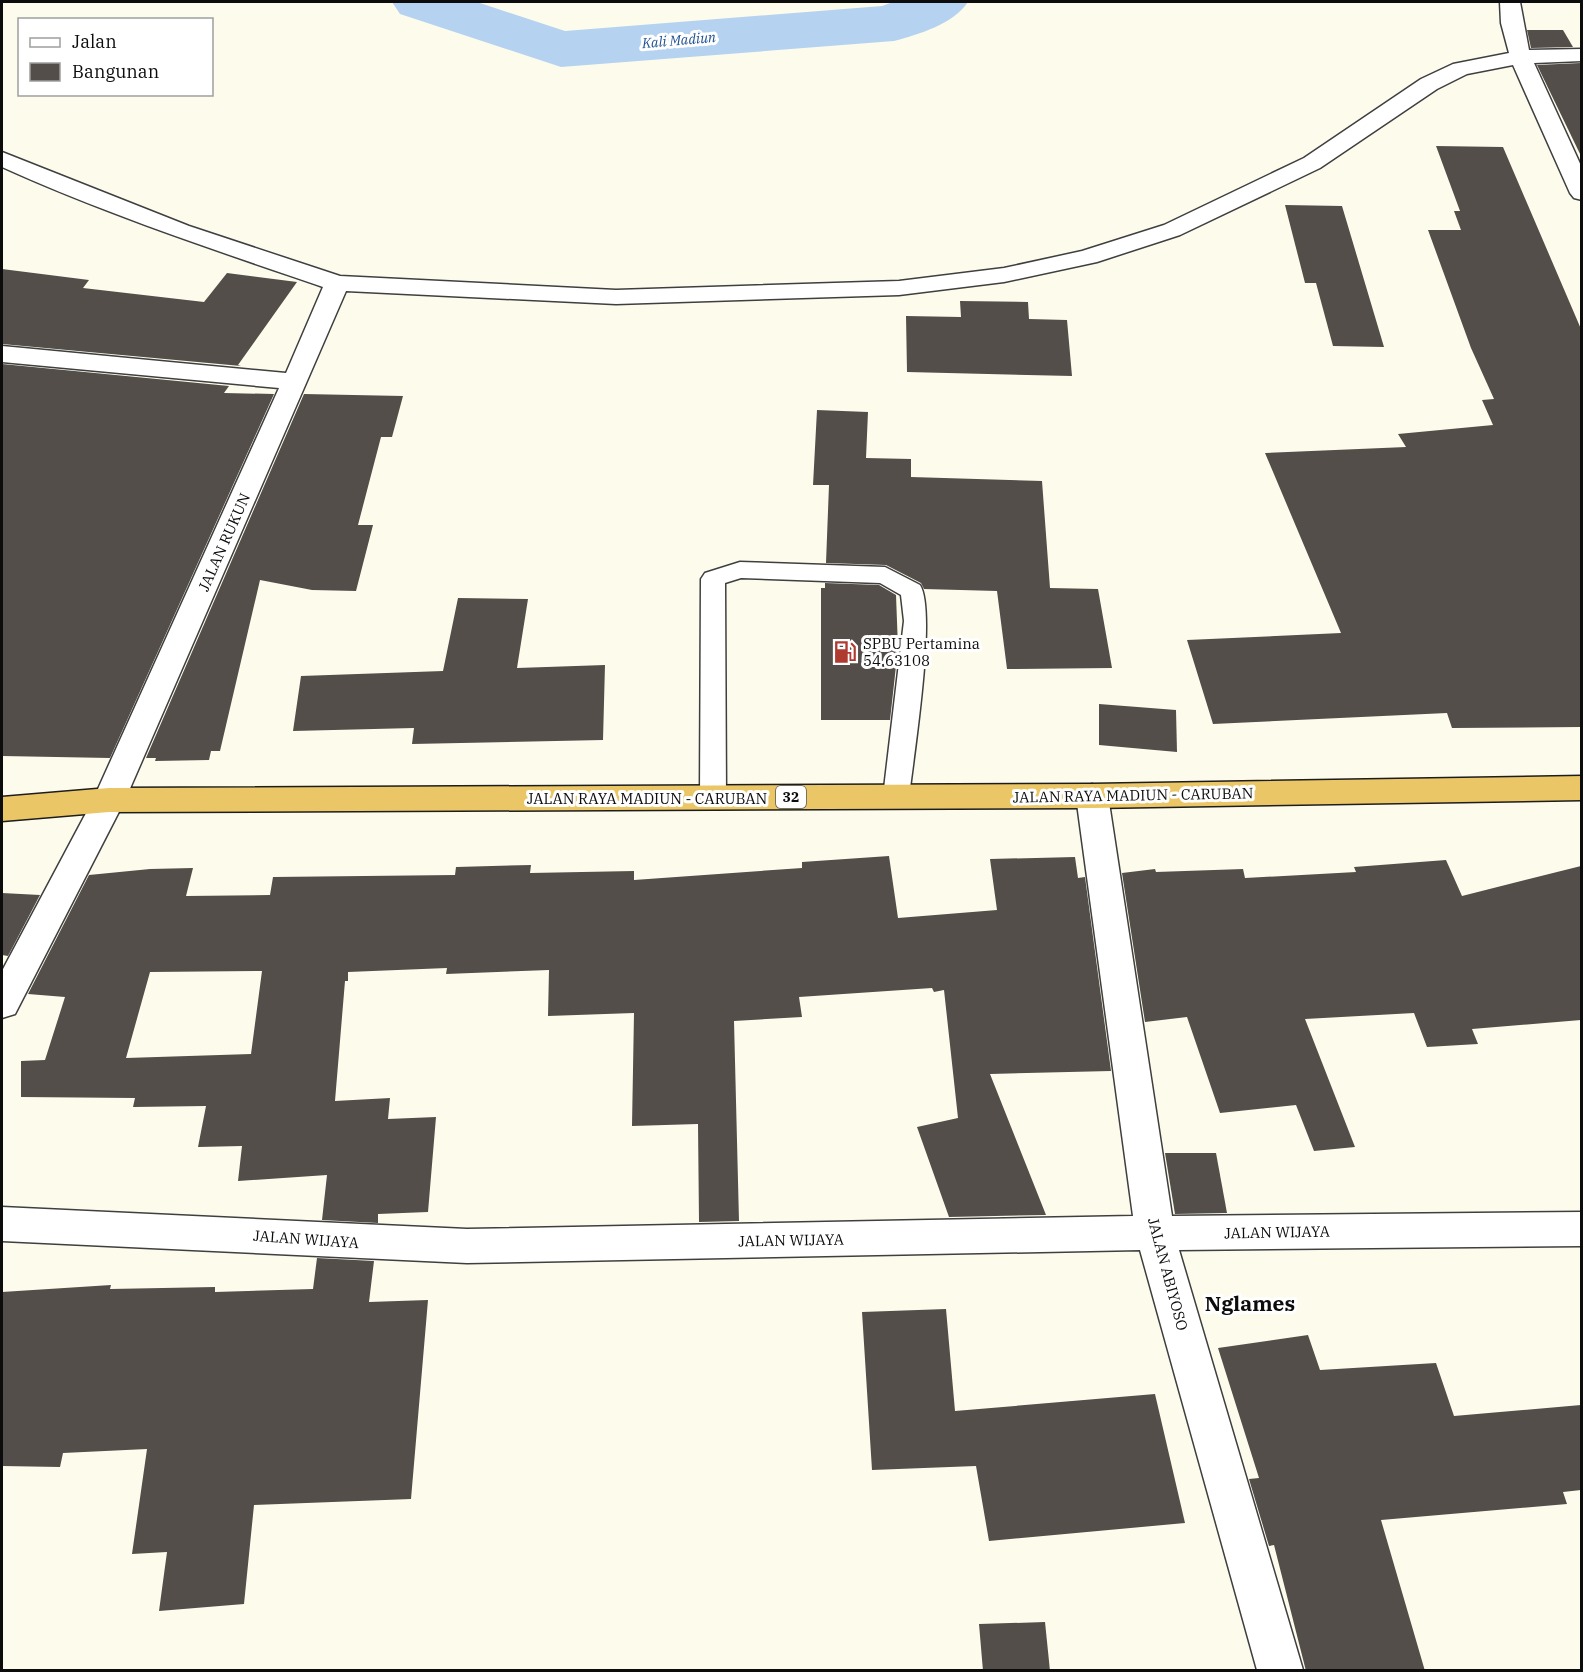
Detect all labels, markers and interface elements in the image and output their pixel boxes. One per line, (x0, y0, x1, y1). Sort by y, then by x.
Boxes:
legend (18, 18, 213, 96)
water label: Kali Madiun (640, 28, 717, 52)
text: Jalan (72, 30, 117, 53)
text: Bangunan (72, 60, 159, 83)
street label: JALAN RUKUN (194, 490, 254, 594)
place label: SPBU Pertamina 54.63108 (863, 634, 980, 670)
fuel station icon: SPBU Pertamina 54.63108 (832, 639, 858, 665)
street label: JALAN RAYA MADIUN - CARUBAN (1013, 783, 1253, 807)
road number: 32 (776, 786, 806, 808)
street label: JALAN RAYA MADIUN - CARUBAN (527, 789, 767, 808)
street label: JALAN ABIYOSO (1144, 1215, 1192, 1333)
street label: JALAN WIJAYA (1224, 1222, 1331, 1242)
street label: JALAN WIJAYA (253, 1226, 360, 1252)
street label: JALAN WIJAYA (738, 1230, 845, 1250)
district label: Nglames (1205, 1289, 1295, 1317)

